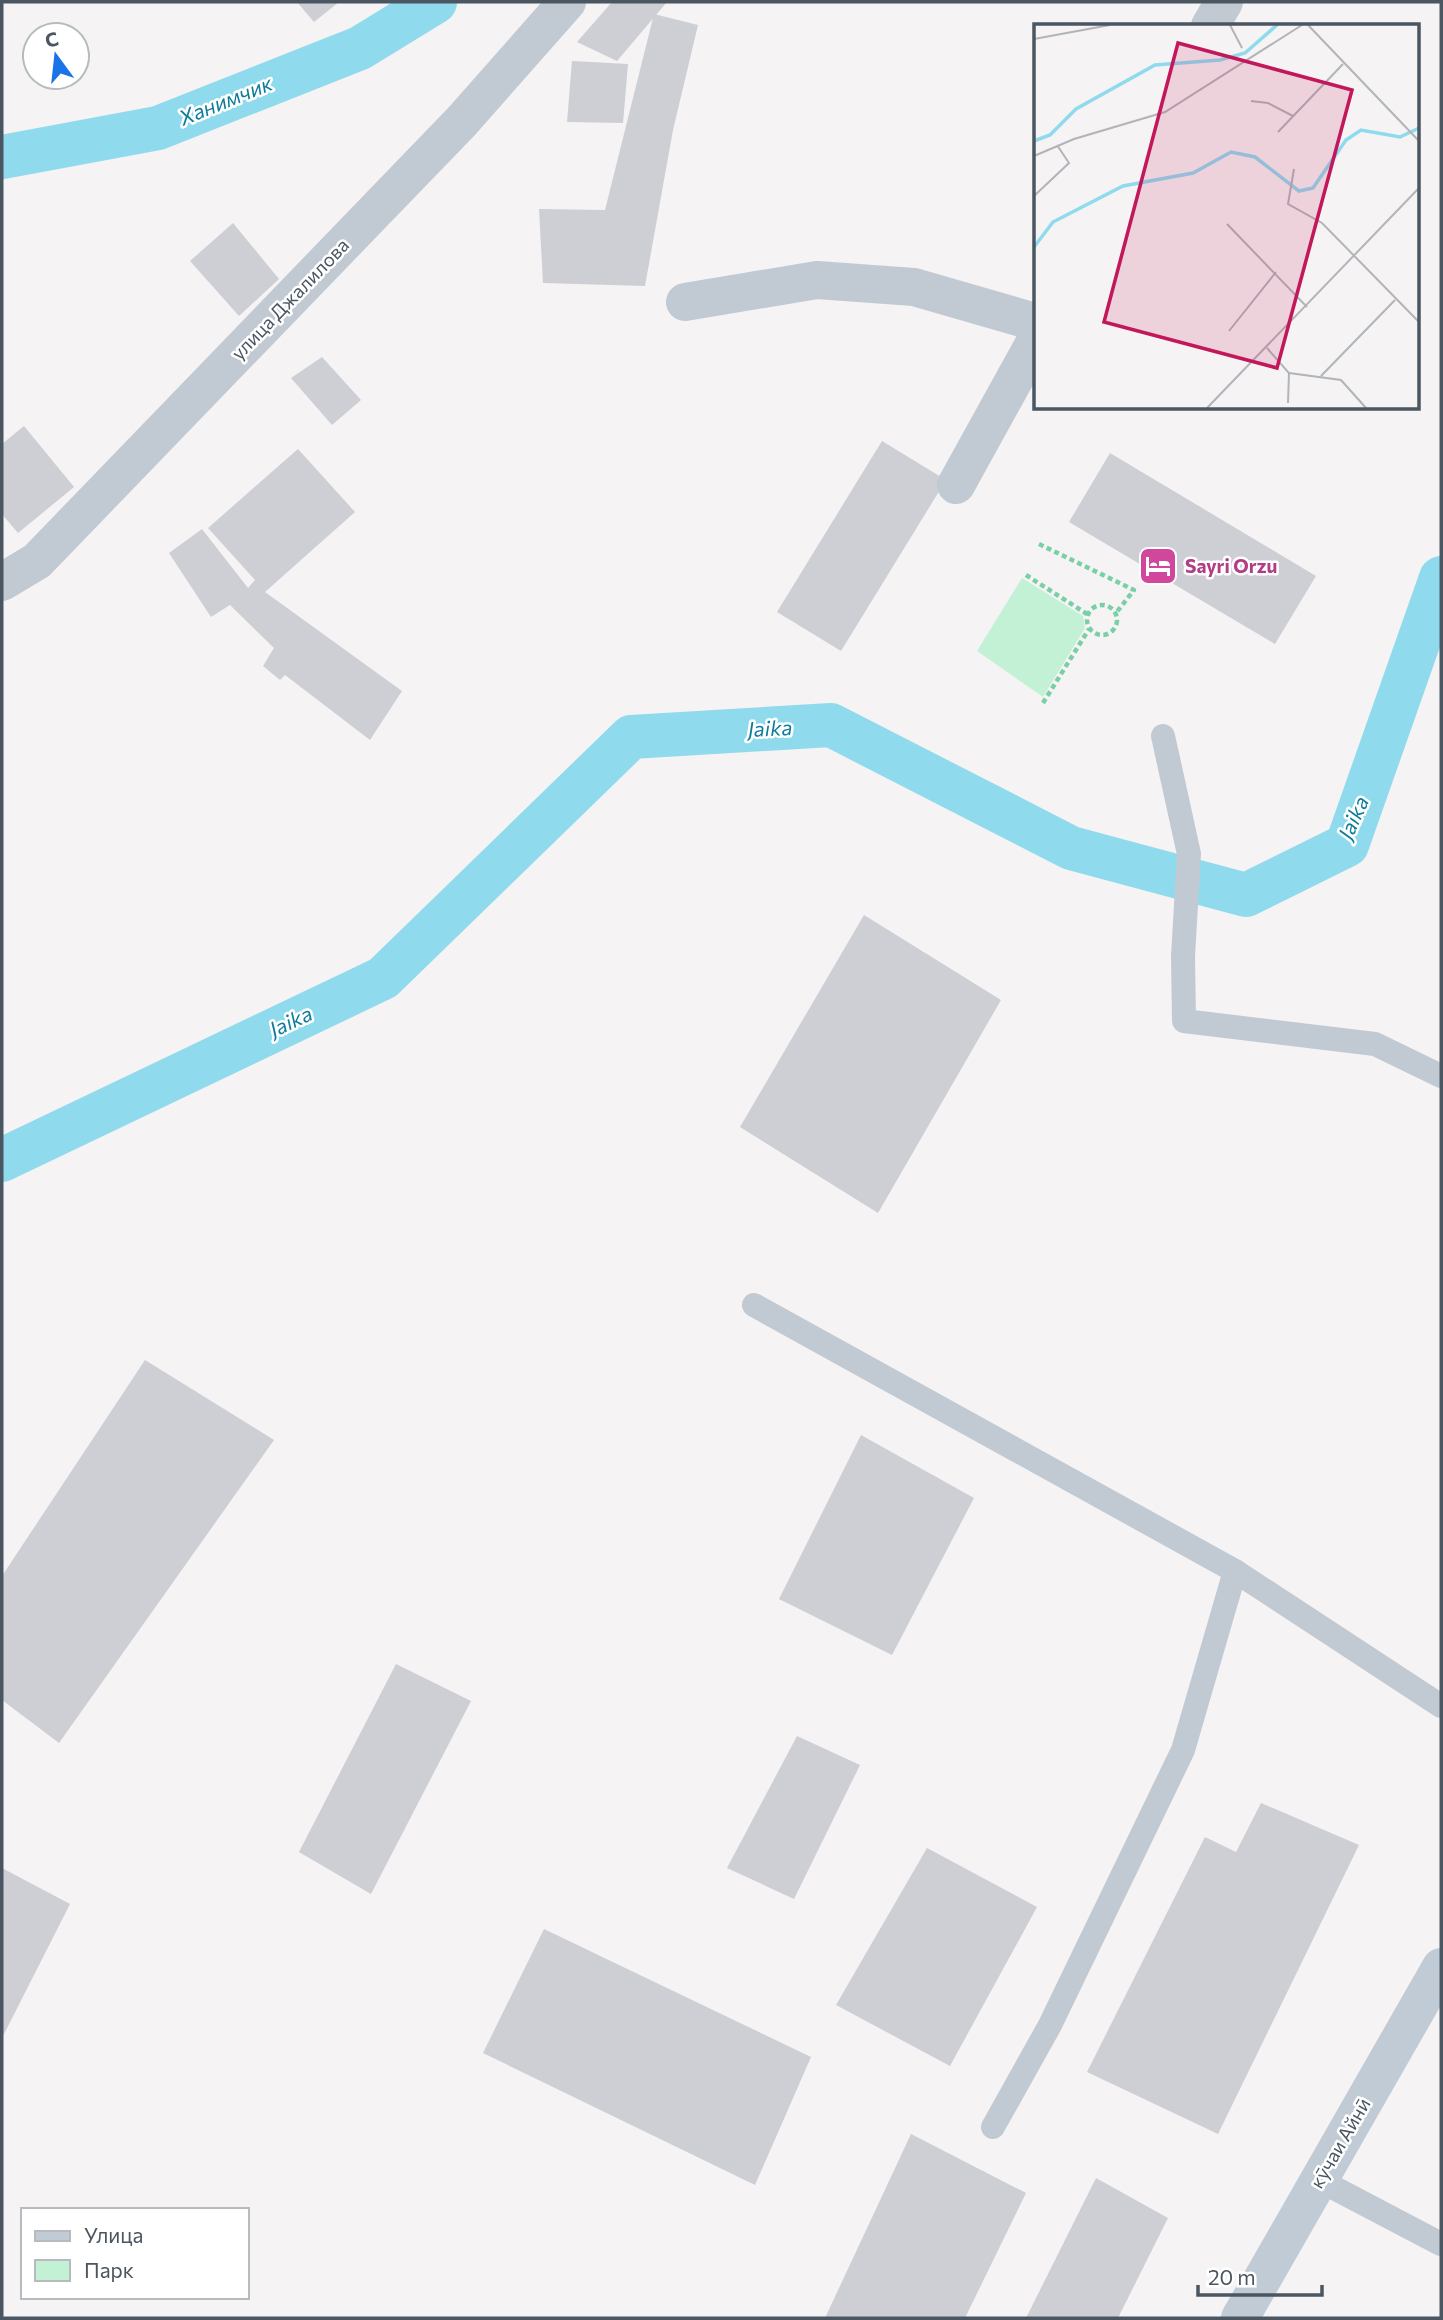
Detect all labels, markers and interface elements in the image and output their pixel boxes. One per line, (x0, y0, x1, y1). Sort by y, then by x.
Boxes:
north arrow (21, 21, 91, 91)
inset map (1034, 24, 1418, 410)
text: С (42, 26, 61, 52)
water label: Ханимчик (174, 69, 276, 130)
street label: улица Джалилова (226, 233, 353, 364)
hotel icon: Sayri Orzu (1137, 545, 1179, 587)
place label: Sayri Orzu (1185, 554, 1277, 577)
water label: Jaika (745, 714, 793, 741)
water label: Jaika (1331, 792, 1373, 845)
water label: Jaika (263, 1000, 316, 1042)
street label: кӯчаи Айнӣ (1305, 2094, 1375, 2192)
legend (21, 2208, 248, 2299)
text: Улица (84, 2222, 143, 2247)
scale bar (1198, 2254, 1322, 2298)
text: Парк (84, 2257, 134, 2282)
text: 20 m (1208, 2264, 1256, 2289)

